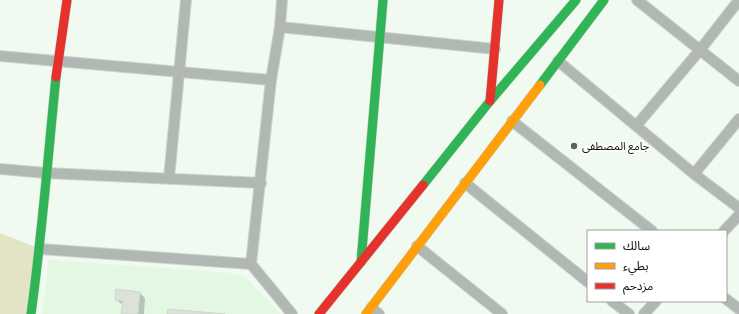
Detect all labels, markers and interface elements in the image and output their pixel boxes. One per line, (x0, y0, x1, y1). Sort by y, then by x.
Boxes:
place label: جامع المصطفى (582, 140, 650, 154)
marker: جامع المصطفى (569, 141, 579, 151)
legend (587, 230, 727, 302)
text: سالك (623, 239, 650, 254)
text: بطيء (623, 259, 649, 276)
text: مزدحم (623, 279, 653, 295)

